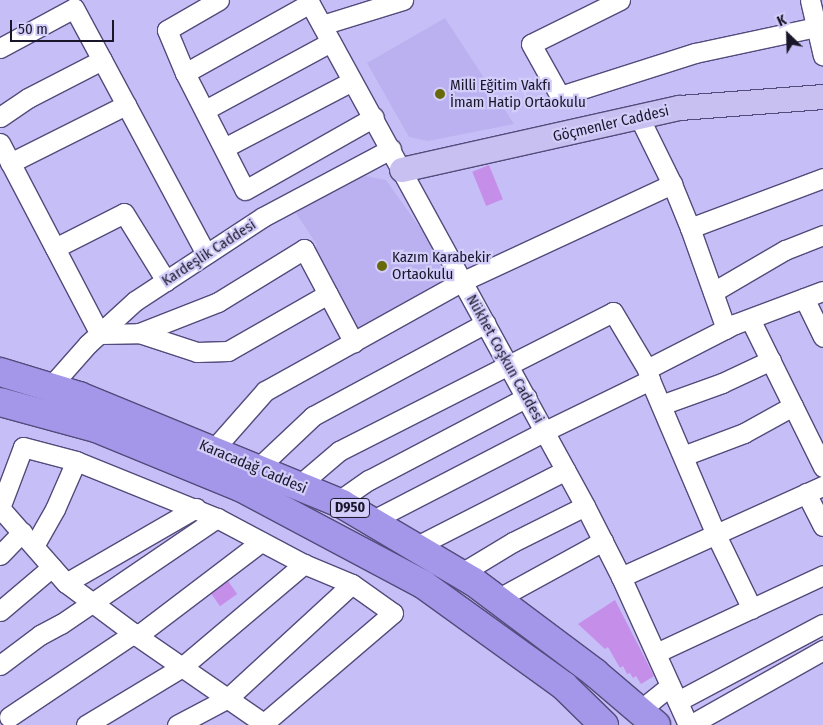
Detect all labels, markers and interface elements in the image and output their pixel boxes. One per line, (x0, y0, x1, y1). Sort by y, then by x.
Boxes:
scale bar (12, 10, 116, 42)
north arrow (763, 10, 813, 60)
text: K (775, 11, 789, 30)
text: 50 m (18, 20, 48, 38)
place label: Milli Eğitim Vakfı İmam Hatip Ortaokulu (450, 76, 586, 111)
marker: Milli Eğitim Vakfı İmam Hatip Ortaokulu (434, 88, 446, 100)
street label: Göçmenler Caddesi (551, 102, 671, 146)
street label: Kardeşlik Caddesi (159, 216, 259, 290)
place label: Kazım Karabekir Ortaokulu (392, 248, 491, 283)
marker: Kazım Karabekir Ortaokulu (376, 260, 388, 272)
street label: Nükhet Coşkun Caddesi (462, 292, 548, 426)
street label: Karacadağ Caddesi (196, 436, 310, 498)
road number: D950 (329, 496, 371, 520)

